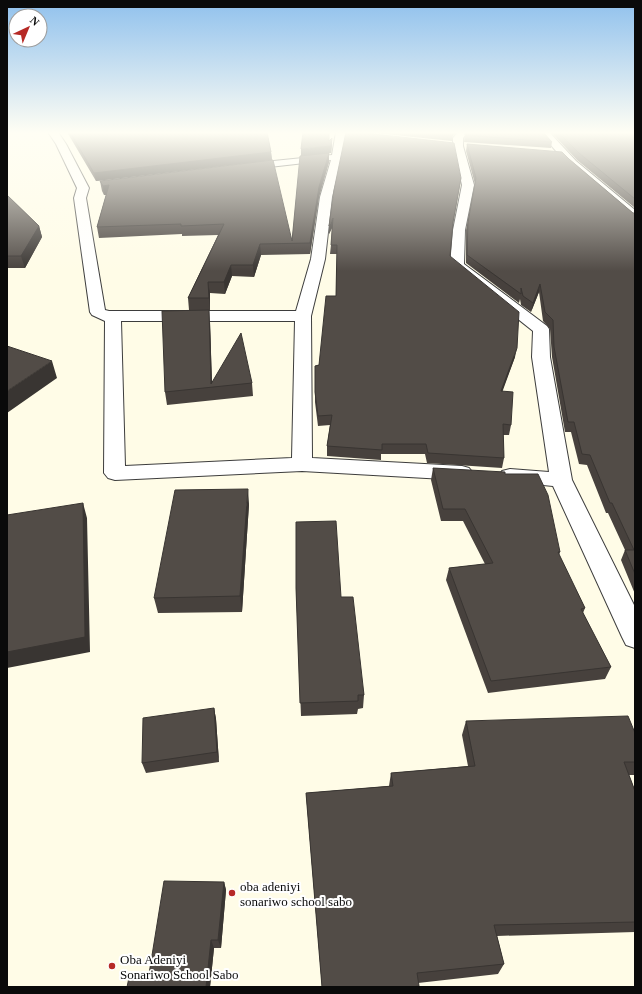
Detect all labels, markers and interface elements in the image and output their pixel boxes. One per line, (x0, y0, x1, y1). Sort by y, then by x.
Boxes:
north arrow (8, 8, 48, 48)
text: N (28, 14, 42, 28)
place label: oba adeniyi sonariwo school sabo (240, 879, 352, 909)
marker: oba adeniyi sonariwo school sabo (227, 888, 237, 898)
place label: Oba Adeniyi Sonariwo School Sabo (120, 952, 238, 982)
marker: Oba Adeniyi Sonariwo School Sabo (107, 961, 117, 971)

